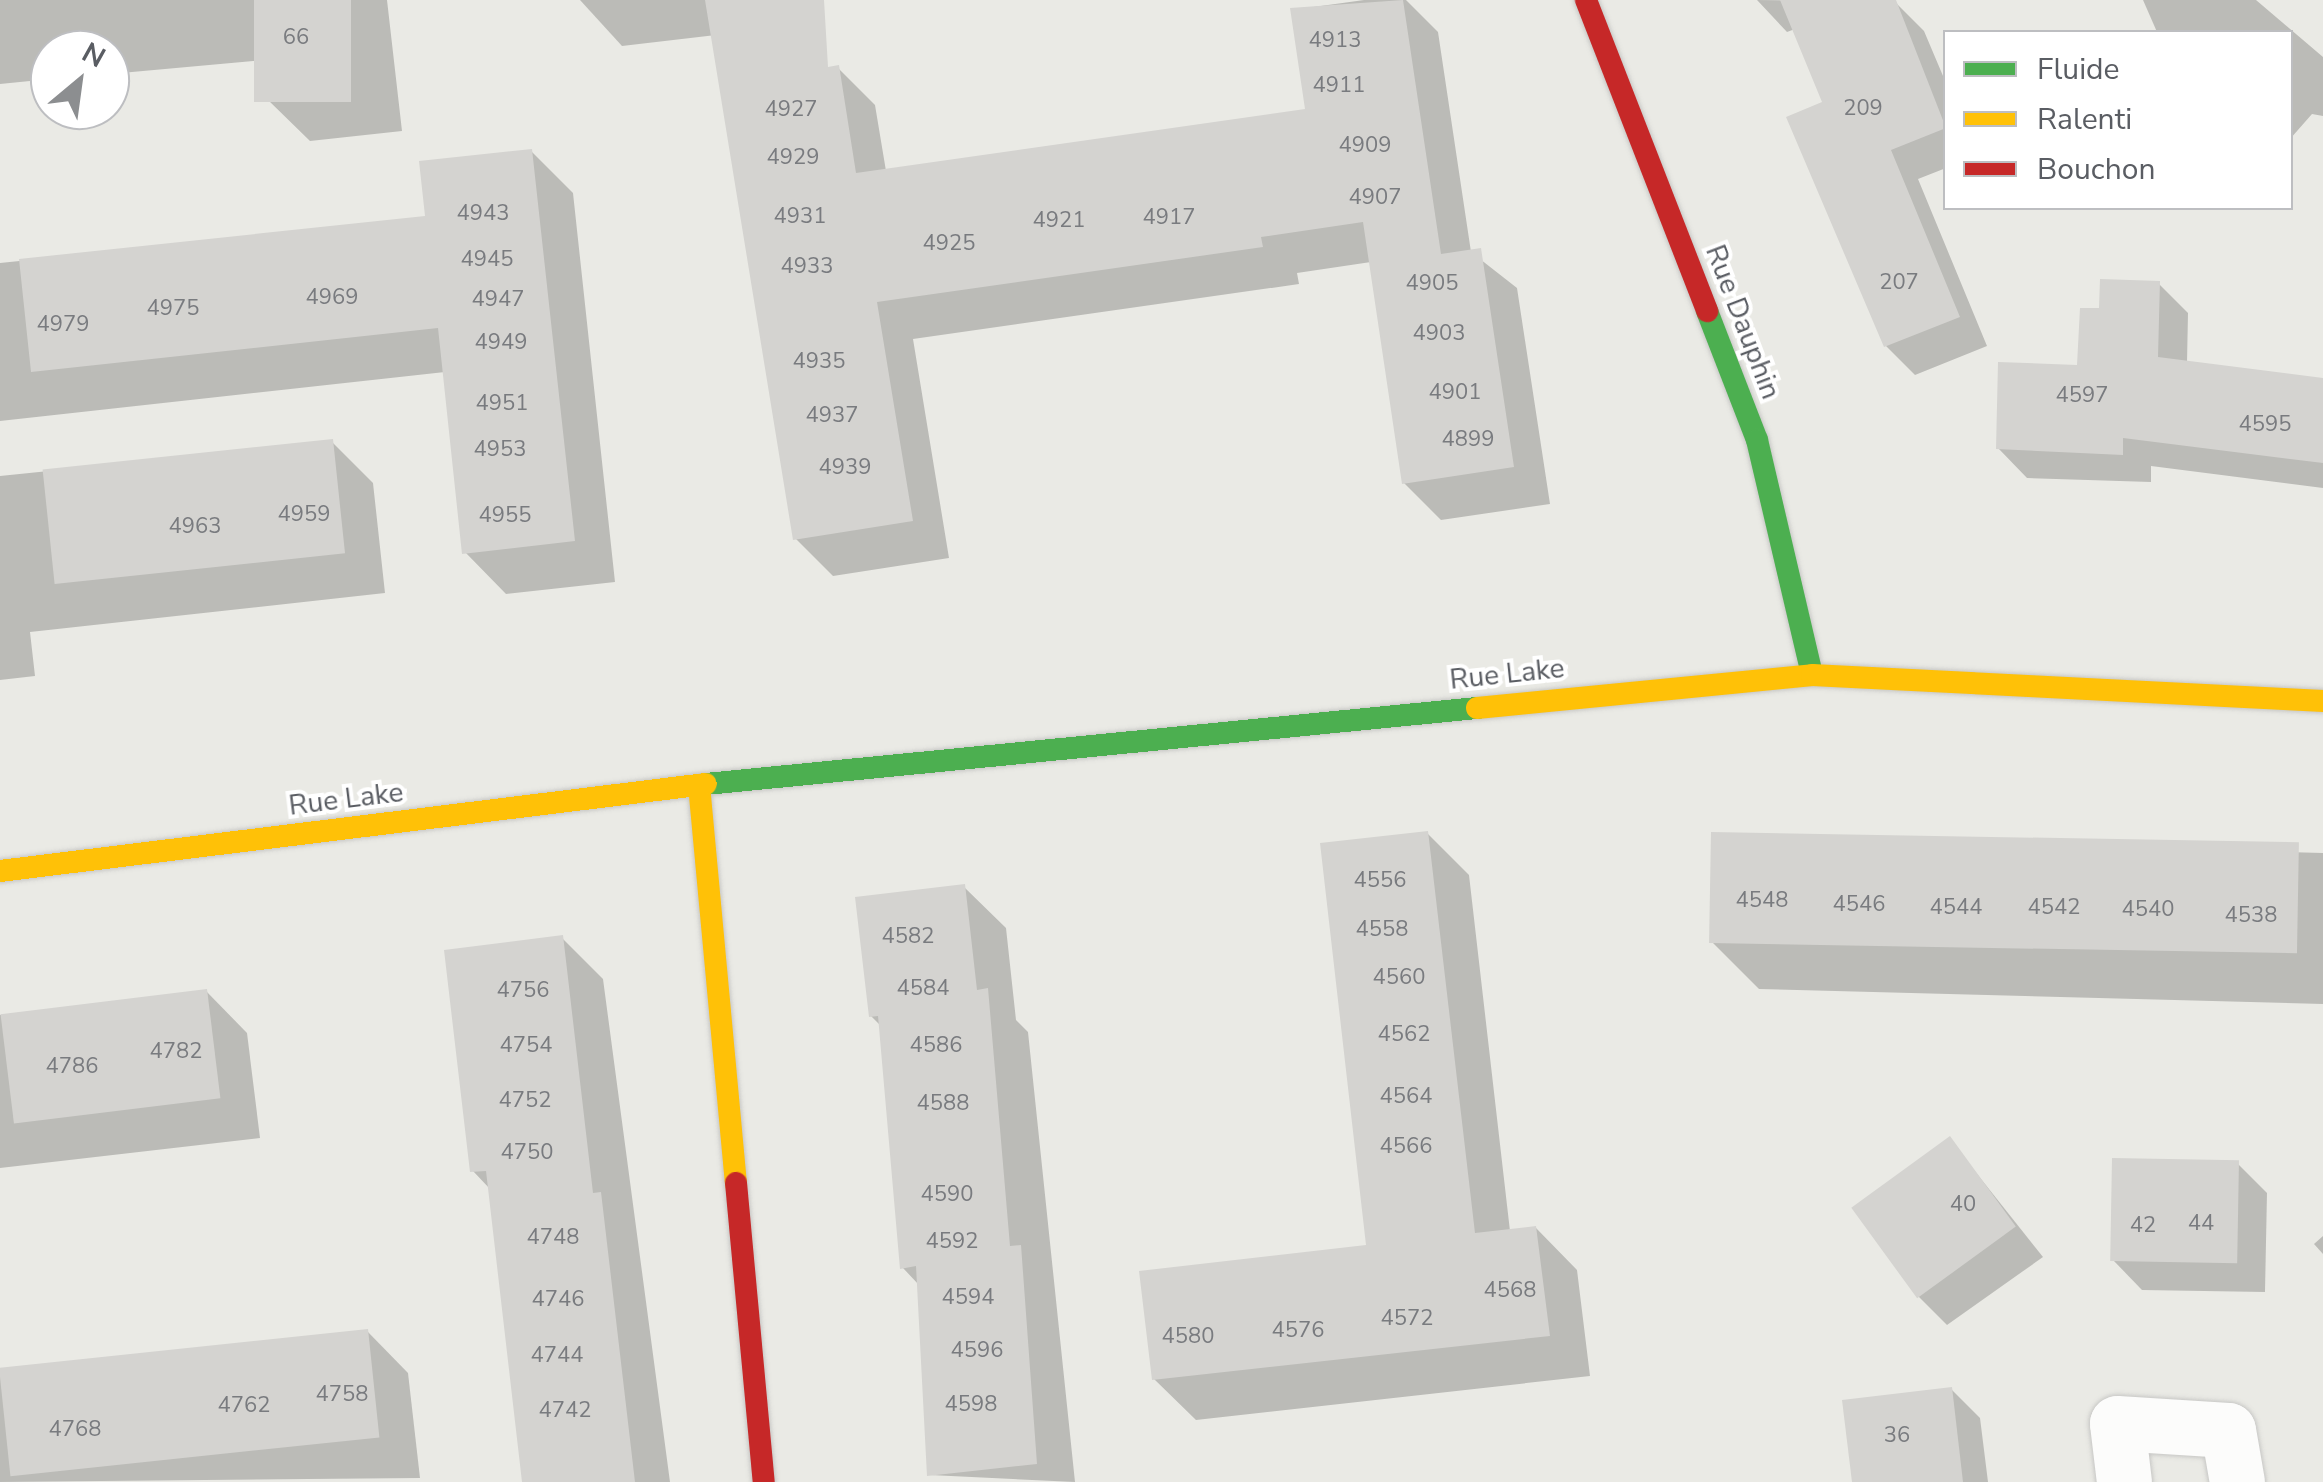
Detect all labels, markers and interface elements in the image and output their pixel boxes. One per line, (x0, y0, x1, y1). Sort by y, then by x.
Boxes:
house number: 66 (283, 25, 309, 51)
house number: 4913 (1309, 28, 1361, 54)
north arrow (30, 30, 130, 130)
legend (1943, 30, 2293, 210)
text: N (75, 34, 112, 77)
text: Fluide (2037, 49, 2120, 90)
house number: 4911 (1313, 73, 1365, 99)
house number: 209 (1843, 96, 1883, 122)
house number: 4927 (765, 97, 817, 123)
text: Ralenti (2037, 99, 2132, 140)
house number: 4909 (1339, 133, 1391, 159)
house number: 4929 (767, 145, 819, 171)
text: Bouchon (2037, 149, 2155, 190)
house number: 4907 (1349, 185, 1401, 211)
house number: 4943 (457, 201, 509, 227)
house number: 4931 (774, 204, 826, 230)
house number: 4917 (1143, 205, 1195, 231)
house number: 4921 (1033, 208, 1085, 234)
house number: 4925 (923, 231, 975, 257)
street label: Rue Dauphin (1698, 240, 1788, 404)
house number: 4945 (461, 247, 513, 273)
house number: 4933 (781, 254, 833, 280)
house number: 207 (1879, 270, 1919, 296)
house number: 4905 (1406, 271, 1458, 297)
house number: 4969 (306, 285, 358, 311)
house number: 4947 (472, 287, 524, 313)
house number: 4975 (147, 296, 199, 322)
house number: 4979 (37, 312, 89, 338)
house number: 4903 (1413, 321, 1465, 347)
house number: 4949 (475, 330, 527, 356)
house number: 4935 (793, 349, 845, 375)
house number: 4901 (1429, 380, 1481, 406)
house number: 4597 (2056, 383, 2108, 409)
house number: 4951 (476, 391, 528, 417)
house number: 4937 (806, 403, 858, 429)
house number: 4595 (2239, 412, 2291, 438)
house number: 4899 (1442, 427, 1494, 453)
house number: 4953 (474, 437, 526, 463)
house number: 4939 (819, 455, 871, 481)
house number: 4959 (278, 502, 330, 528)
house number: 4955 (479, 503, 531, 529)
house number: 4963 (169, 514, 221, 540)
street label: Rue Lake (1448, 651, 1566, 697)
street label: Rue Lake (287, 775, 405, 823)
house number: 4556 (1354, 868, 1406, 894)
house number: 4548 (1736, 888, 1788, 914)
house number: 4546 (1833, 892, 1885, 918)
house number: 4544 (1930, 895, 1982, 921)
house number: 4542 (2028, 895, 2080, 921)
house number: 4540 (2122, 897, 2174, 923)
house number: 4538 (2225, 903, 2277, 929)
house number: 4558 (1356, 917, 1408, 943)
house number: 4582 (882, 924, 934, 950)
house number: 4560 (1373, 965, 1425, 991)
house number: 4584 (897, 976, 949, 1002)
house number: 4756 (497, 978, 549, 1004)
house number: 4562 (1378, 1022, 1430, 1048)
house number: 4754 (500, 1033, 552, 1059)
house number: 4586 (910, 1033, 962, 1059)
house number: 4782 (150, 1039, 202, 1065)
house number: 4786 (46, 1054, 98, 1080)
house number: 4564 (1380, 1084, 1432, 1110)
house number: 4752 (499, 1088, 551, 1114)
house number: 4588 (917, 1091, 969, 1117)
house number: 4566 (1380, 1134, 1432, 1160)
house number: 4750 (501, 1140, 553, 1166)
house number: 4590 (921, 1182, 973, 1208)
house number: 40 (1950, 1192, 1976, 1218)
house number: 44 (2188, 1211, 2214, 1237)
house number: 42 (2130, 1213, 2156, 1239)
house number: 4748 (527, 1225, 579, 1251)
house number: 4592 (926, 1229, 978, 1255)
house number: 4568 (1484, 1278, 1536, 1304)
house number: 4594 (942, 1285, 994, 1311)
house number: 4746 (532, 1287, 584, 1313)
house number: 4572 (1381, 1306, 1433, 1332)
house number: 4576 (1272, 1318, 1324, 1344)
house number: 4580 (1162, 1324, 1214, 1350)
house number: 4596 (951, 1338, 1003, 1364)
house number: 4744 (531, 1343, 583, 1369)
house number: 4758 (316, 1382, 368, 1408)
house number: 4598 (945, 1392, 997, 1418)
house number: 4762 (218, 1393, 270, 1419)
house number: 4742 (539, 1398, 591, 1424)
house number: 4768 (49, 1417, 101, 1443)
house number: 36 (1884, 1423, 1910, 1449)

